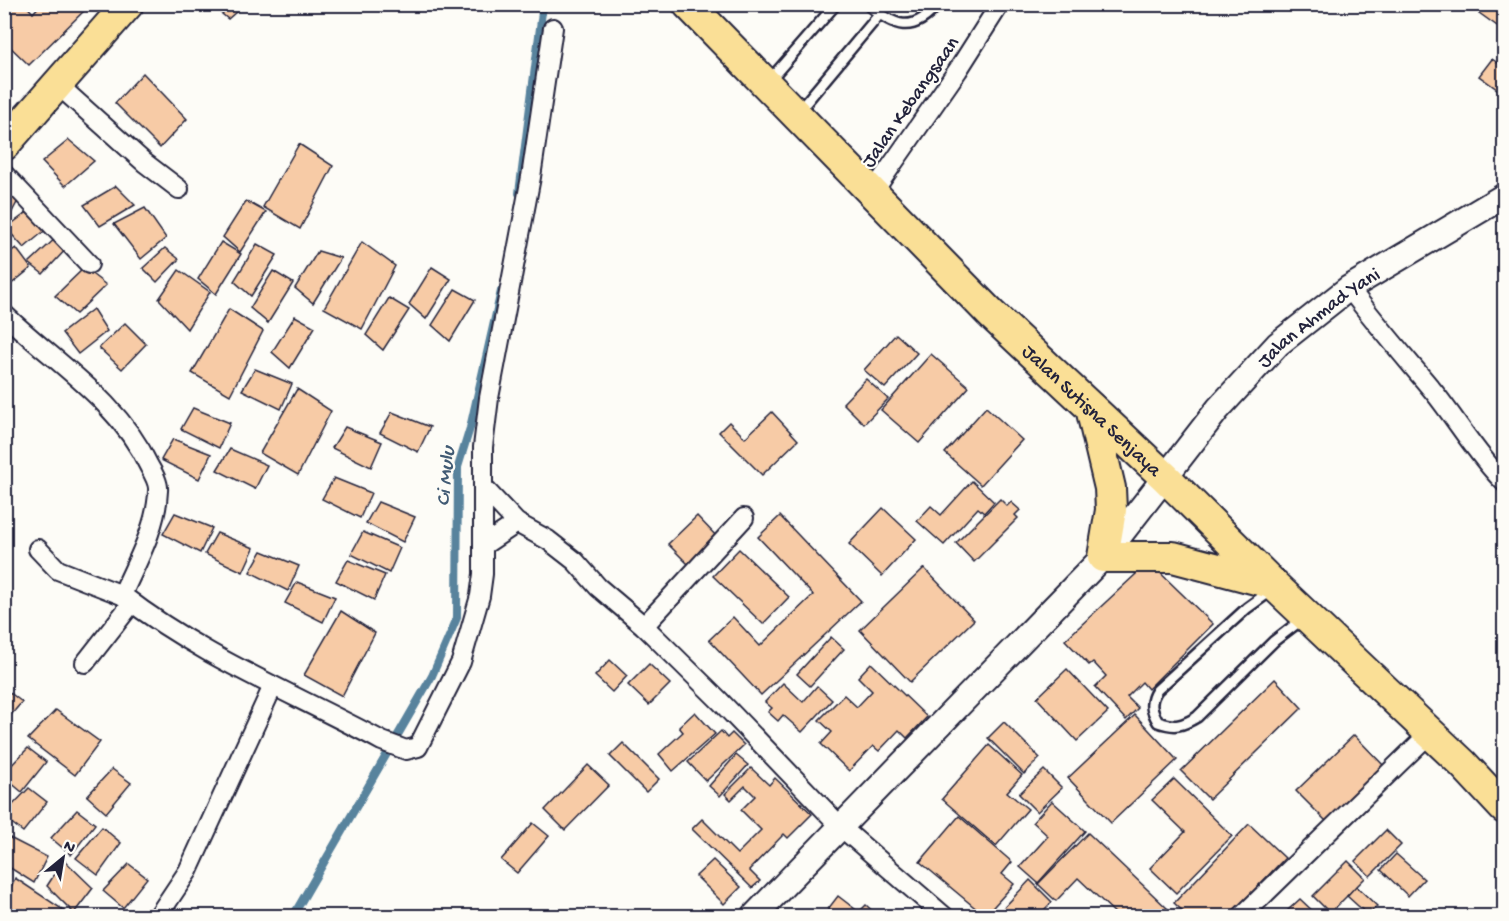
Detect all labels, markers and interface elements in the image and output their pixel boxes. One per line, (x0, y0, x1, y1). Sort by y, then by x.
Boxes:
street label: Jalan Kebangsaan (858, 33, 966, 173)
street label: Jalan Ahmad Yani (1254, 264, 1385, 374)
street label: Jalan Sutisna Senjaya (1016, 341, 1165, 483)
water label: Ci Mulu (432, 443, 463, 507)
north arrow (33, 828, 93, 888)
text: N (59, 837, 78, 859)

